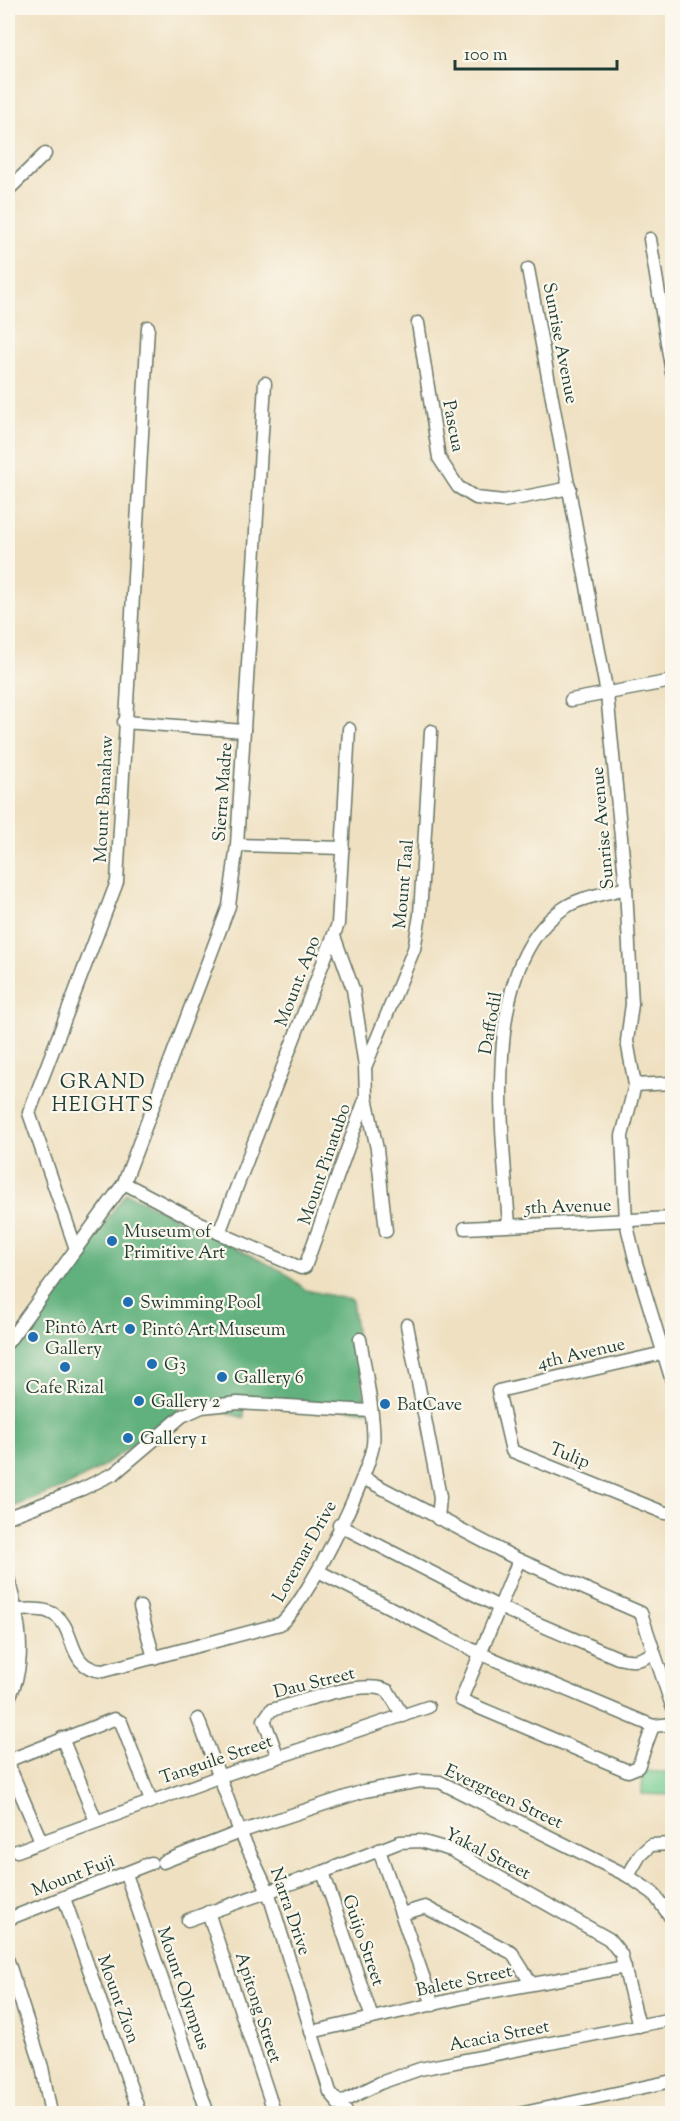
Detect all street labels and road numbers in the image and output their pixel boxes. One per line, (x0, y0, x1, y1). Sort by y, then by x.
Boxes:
street label: Sunrise Avenue (535, 281, 584, 406)
street label: Pascua (434, 398, 470, 454)
street label: Mount Banahaw (89, 734, 121, 863)
street label: Sierra Madre (208, 742, 240, 843)
street label: Sunrise Avenue (586, 765, 622, 890)
street label: Mount Taal (388, 838, 422, 930)
street label: Mount. Apo (270, 932, 328, 1031)
street label: Daffodil (474, 990, 510, 1057)
street label: Mount Pinatubo (293, 1100, 359, 1229)
street label: 5th Avenue (523, 1193, 612, 1223)
street label: 4th Avenue (535, 1332, 628, 1378)
street label: Tulip (545, 1437, 593, 1477)
street label: Loremar Drive (267, 1496, 344, 1608)
street label: Dau Street (271, 1661, 358, 1707)
street label: Tanguile Street (157, 1729, 276, 1792)
street label: Evergreen Street (440, 1759, 567, 1837)
street label: Yakal Street (440, 1822, 535, 1888)
street label: Mount Fuji (28, 1849, 119, 1905)
street label: Narra Drive (262, 1864, 316, 1959)
street label: Guijo Street (334, 1891, 390, 1990)
street label: Mount Olympus (149, 1924, 215, 2054)
street label: Apitong Street (227, 1949, 287, 2066)
street label: Mount Zion (89, 1952, 145, 2048)
street label: Balete Street (414, 1959, 515, 2005)
street label: Acacia Street (447, 2014, 552, 2059)

